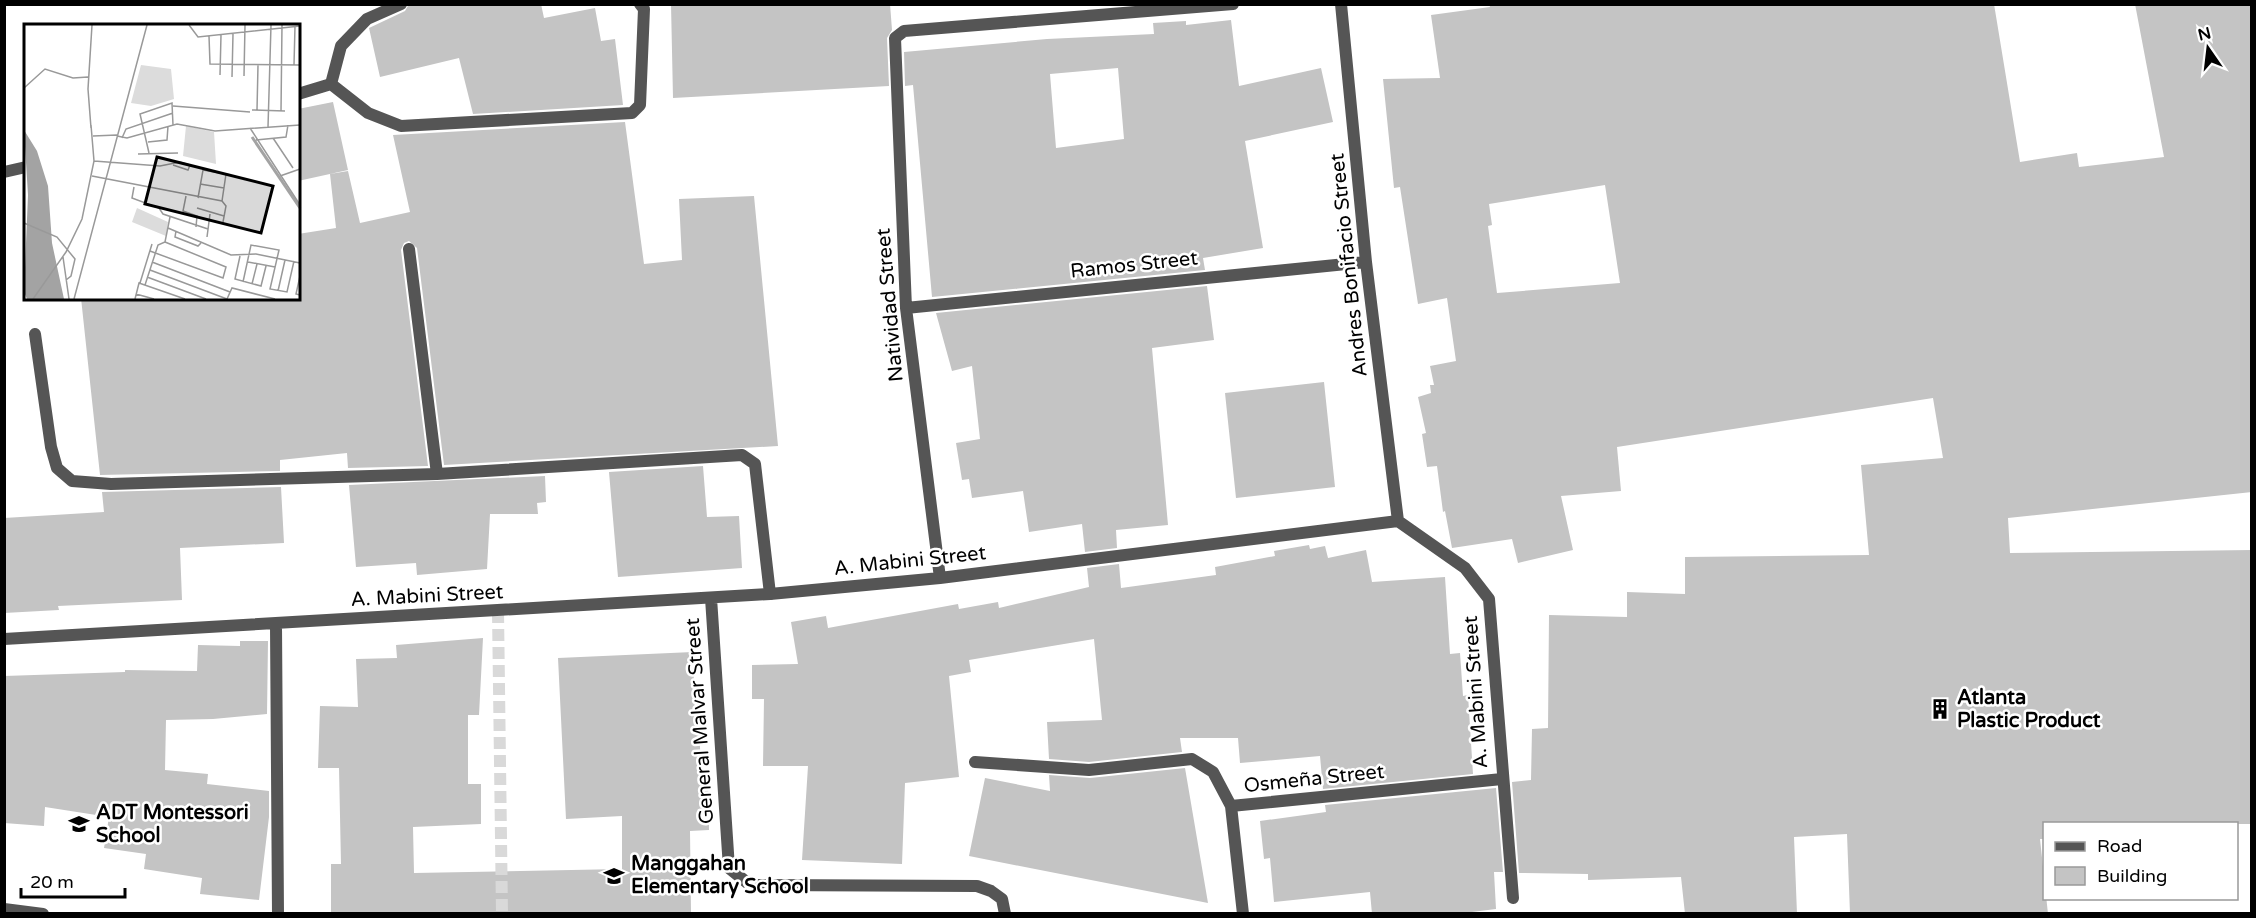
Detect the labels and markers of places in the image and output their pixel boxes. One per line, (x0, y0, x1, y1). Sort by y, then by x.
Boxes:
place label: Atlanta Plastic Product (1957, 686, 2101, 733)
building icon: Atlanta Plastic Product (1928, 697, 1952, 721)
place label: ADT Montessori School (96, 801, 249, 848)
school or university icon: ADT Montessori School (67, 812, 91, 836)
place label: Manggahan Elementary School (631, 852, 809, 899)
school or university icon: Manggahan Elementary School (602, 864, 626, 888)

